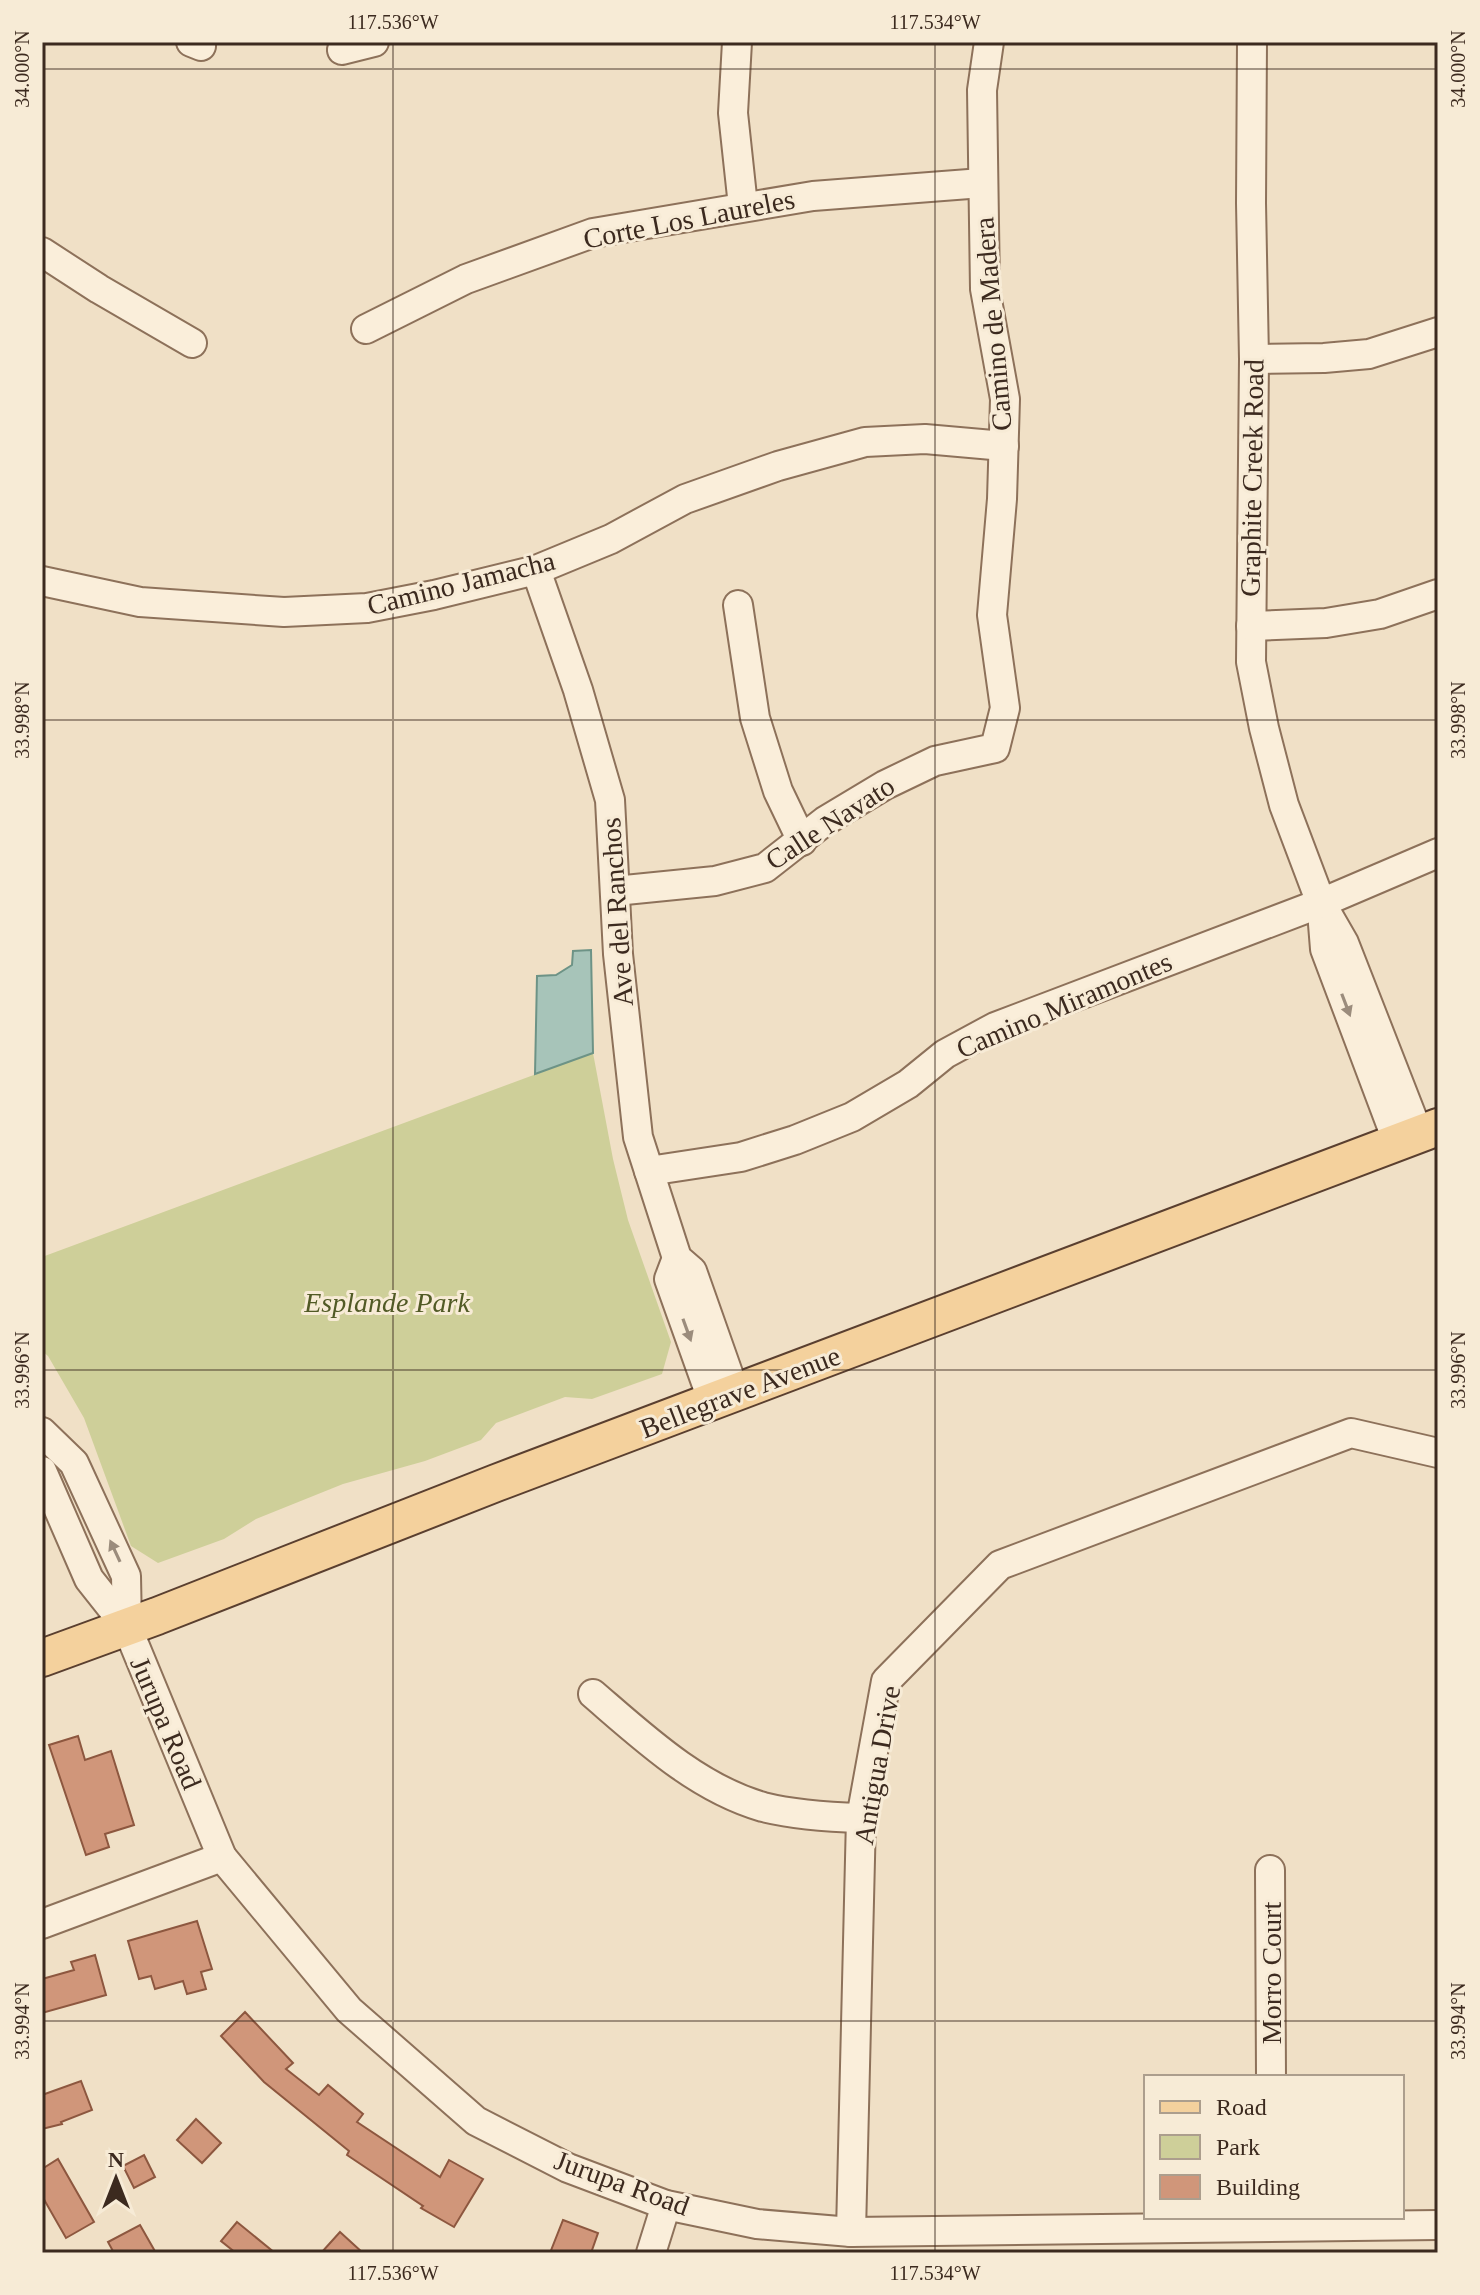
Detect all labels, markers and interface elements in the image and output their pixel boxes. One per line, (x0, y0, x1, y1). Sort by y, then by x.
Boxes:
text: 117.536°W (347, 11, 439, 33)
text: 117.534°W (889, 11, 981, 33)
text: 34.000°N (11, 30, 33, 108)
text: 34.000°N (1447, 30, 1469, 108)
street label: Corte Los Laureles (581, 183, 797, 255)
street label: Camino de Madera (968, 215, 1018, 432)
street label: Graphite Creek Road (1234, 359, 1270, 597)
street label: Camino Jamacha (364, 545, 558, 621)
text: 33.998°N (11, 681, 33, 759)
text: 33.998°N (1447, 681, 1469, 759)
street label: Calle Navato (760, 770, 900, 876)
street label: Ave del Ranchos (595, 817, 639, 1007)
street label: Camino Miramontes (952, 946, 1176, 1064)
one-way arrow (1340, 993, 1353, 1017)
park label: Esplande Park (303, 1287, 470, 1318)
one-way arrow (682, 1318, 694, 1342)
text: 33.996°N (11, 1331, 33, 1409)
text: 33.996°N (1447, 1331, 1469, 1409)
street label: Bellegrave Avenue (636, 1340, 844, 1444)
one-way arrow (108, 1540, 122, 1563)
street label: Jurupa Road (124, 1652, 208, 1794)
street label: Antigua Drive (848, 1683, 906, 1847)
street label: Morro Court (1256, 1902, 1287, 2044)
text: 33.994°N (11, 1982, 33, 2060)
text: 33.994°N (1447, 1982, 1469, 2060)
legend (1144, 2075, 1404, 2219)
text: Road (1216, 2094, 1267, 2120)
text: Park (1216, 2134, 1260, 2160)
north arrow (76, 2139, 156, 2219)
street label: Jurupa Road (551, 2144, 693, 2222)
text: N (108, 2147, 124, 2172)
text: Building (1216, 2174, 1300, 2200)
text: 117.536°W (347, 2262, 439, 2284)
text: 117.534°W (889, 2262, 981, 2284)

